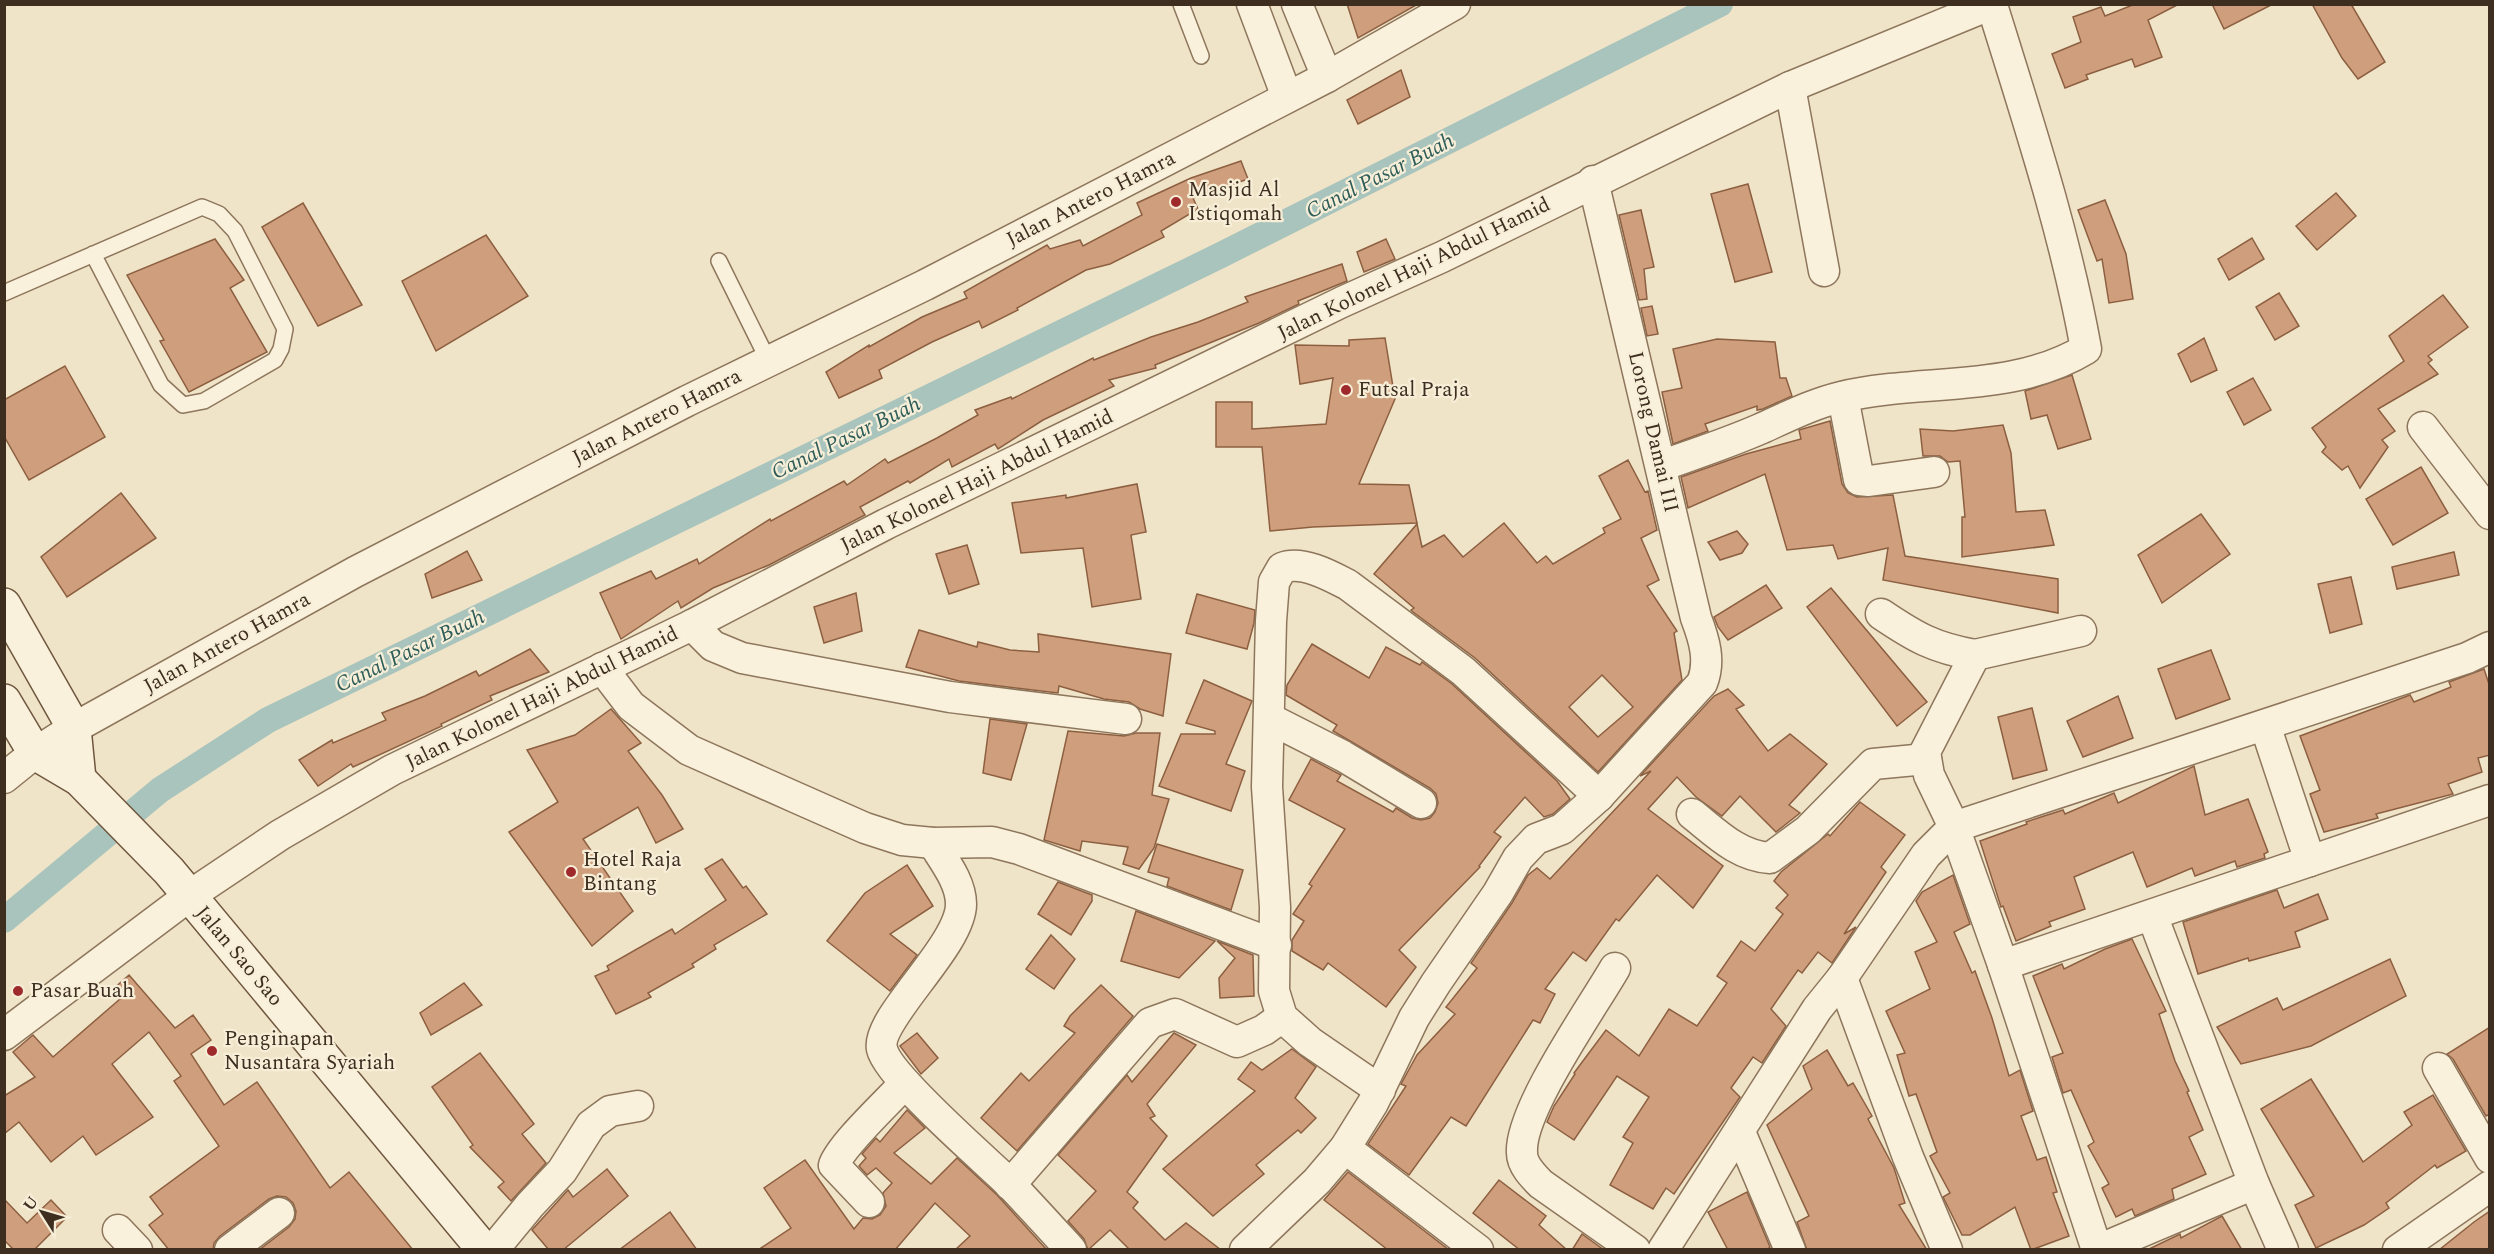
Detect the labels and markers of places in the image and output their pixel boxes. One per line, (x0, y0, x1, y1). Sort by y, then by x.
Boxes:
place label: Masjid Al Istiqomah (1188, 174, 1282, 230)
marker: Masjid Al Istiqomah (1169, 195, 1183, 209)
place label: Futsal Praja (1358, 374, 1470, 406)
marker: Futsal Praja (1339, 383, 1353, 397)
place label: Hotel Raja Bintang (583, 844, 682, 900)
marker: Hotel Raja Bintang (564, 865, 578, 879)
place label: Pasar Buah (30, 975, 134, 1007)
marker: Pasar Buah (11, 984, 25, 998)
place label: Penginapan Nusantara Syariah (224, 1023, 395, 1079)
marker: Penginapan Nusantara Syariah (205, 1044, 219, 1058)

